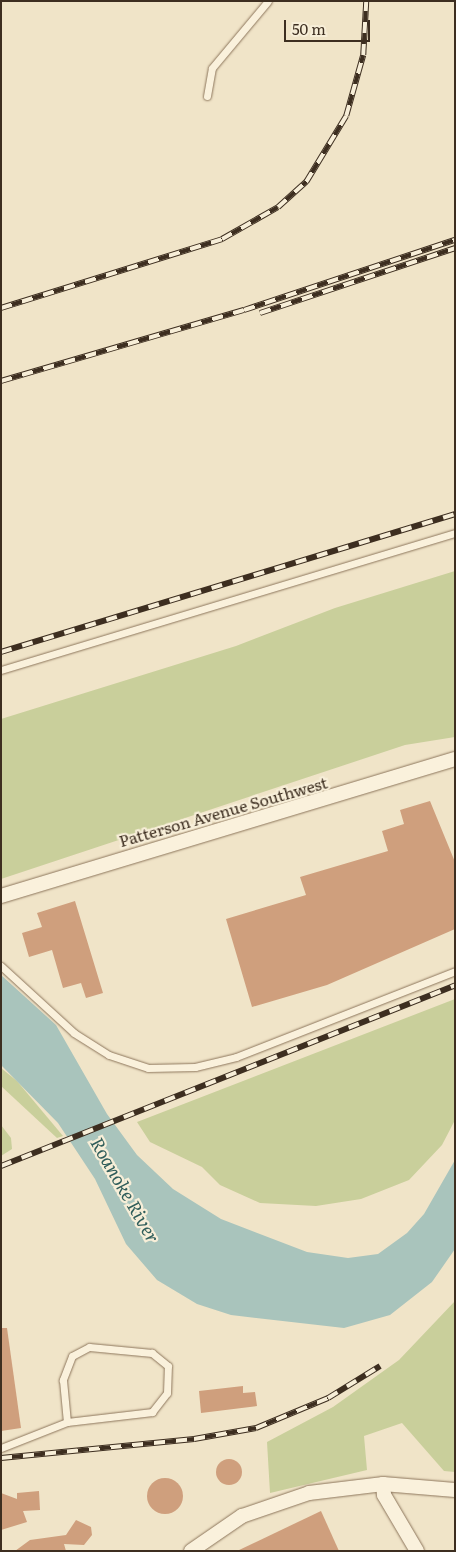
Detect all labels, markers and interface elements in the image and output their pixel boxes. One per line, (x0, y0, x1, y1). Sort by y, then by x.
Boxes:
scale bar (286, 10, 372, 42)
text: 50 m (292, 17, 326, 40)
street label: Patterson Avenue Southwest (116, 772, 330, 850)
water label: Roanoke River (86, 1133, 164, 1247)

